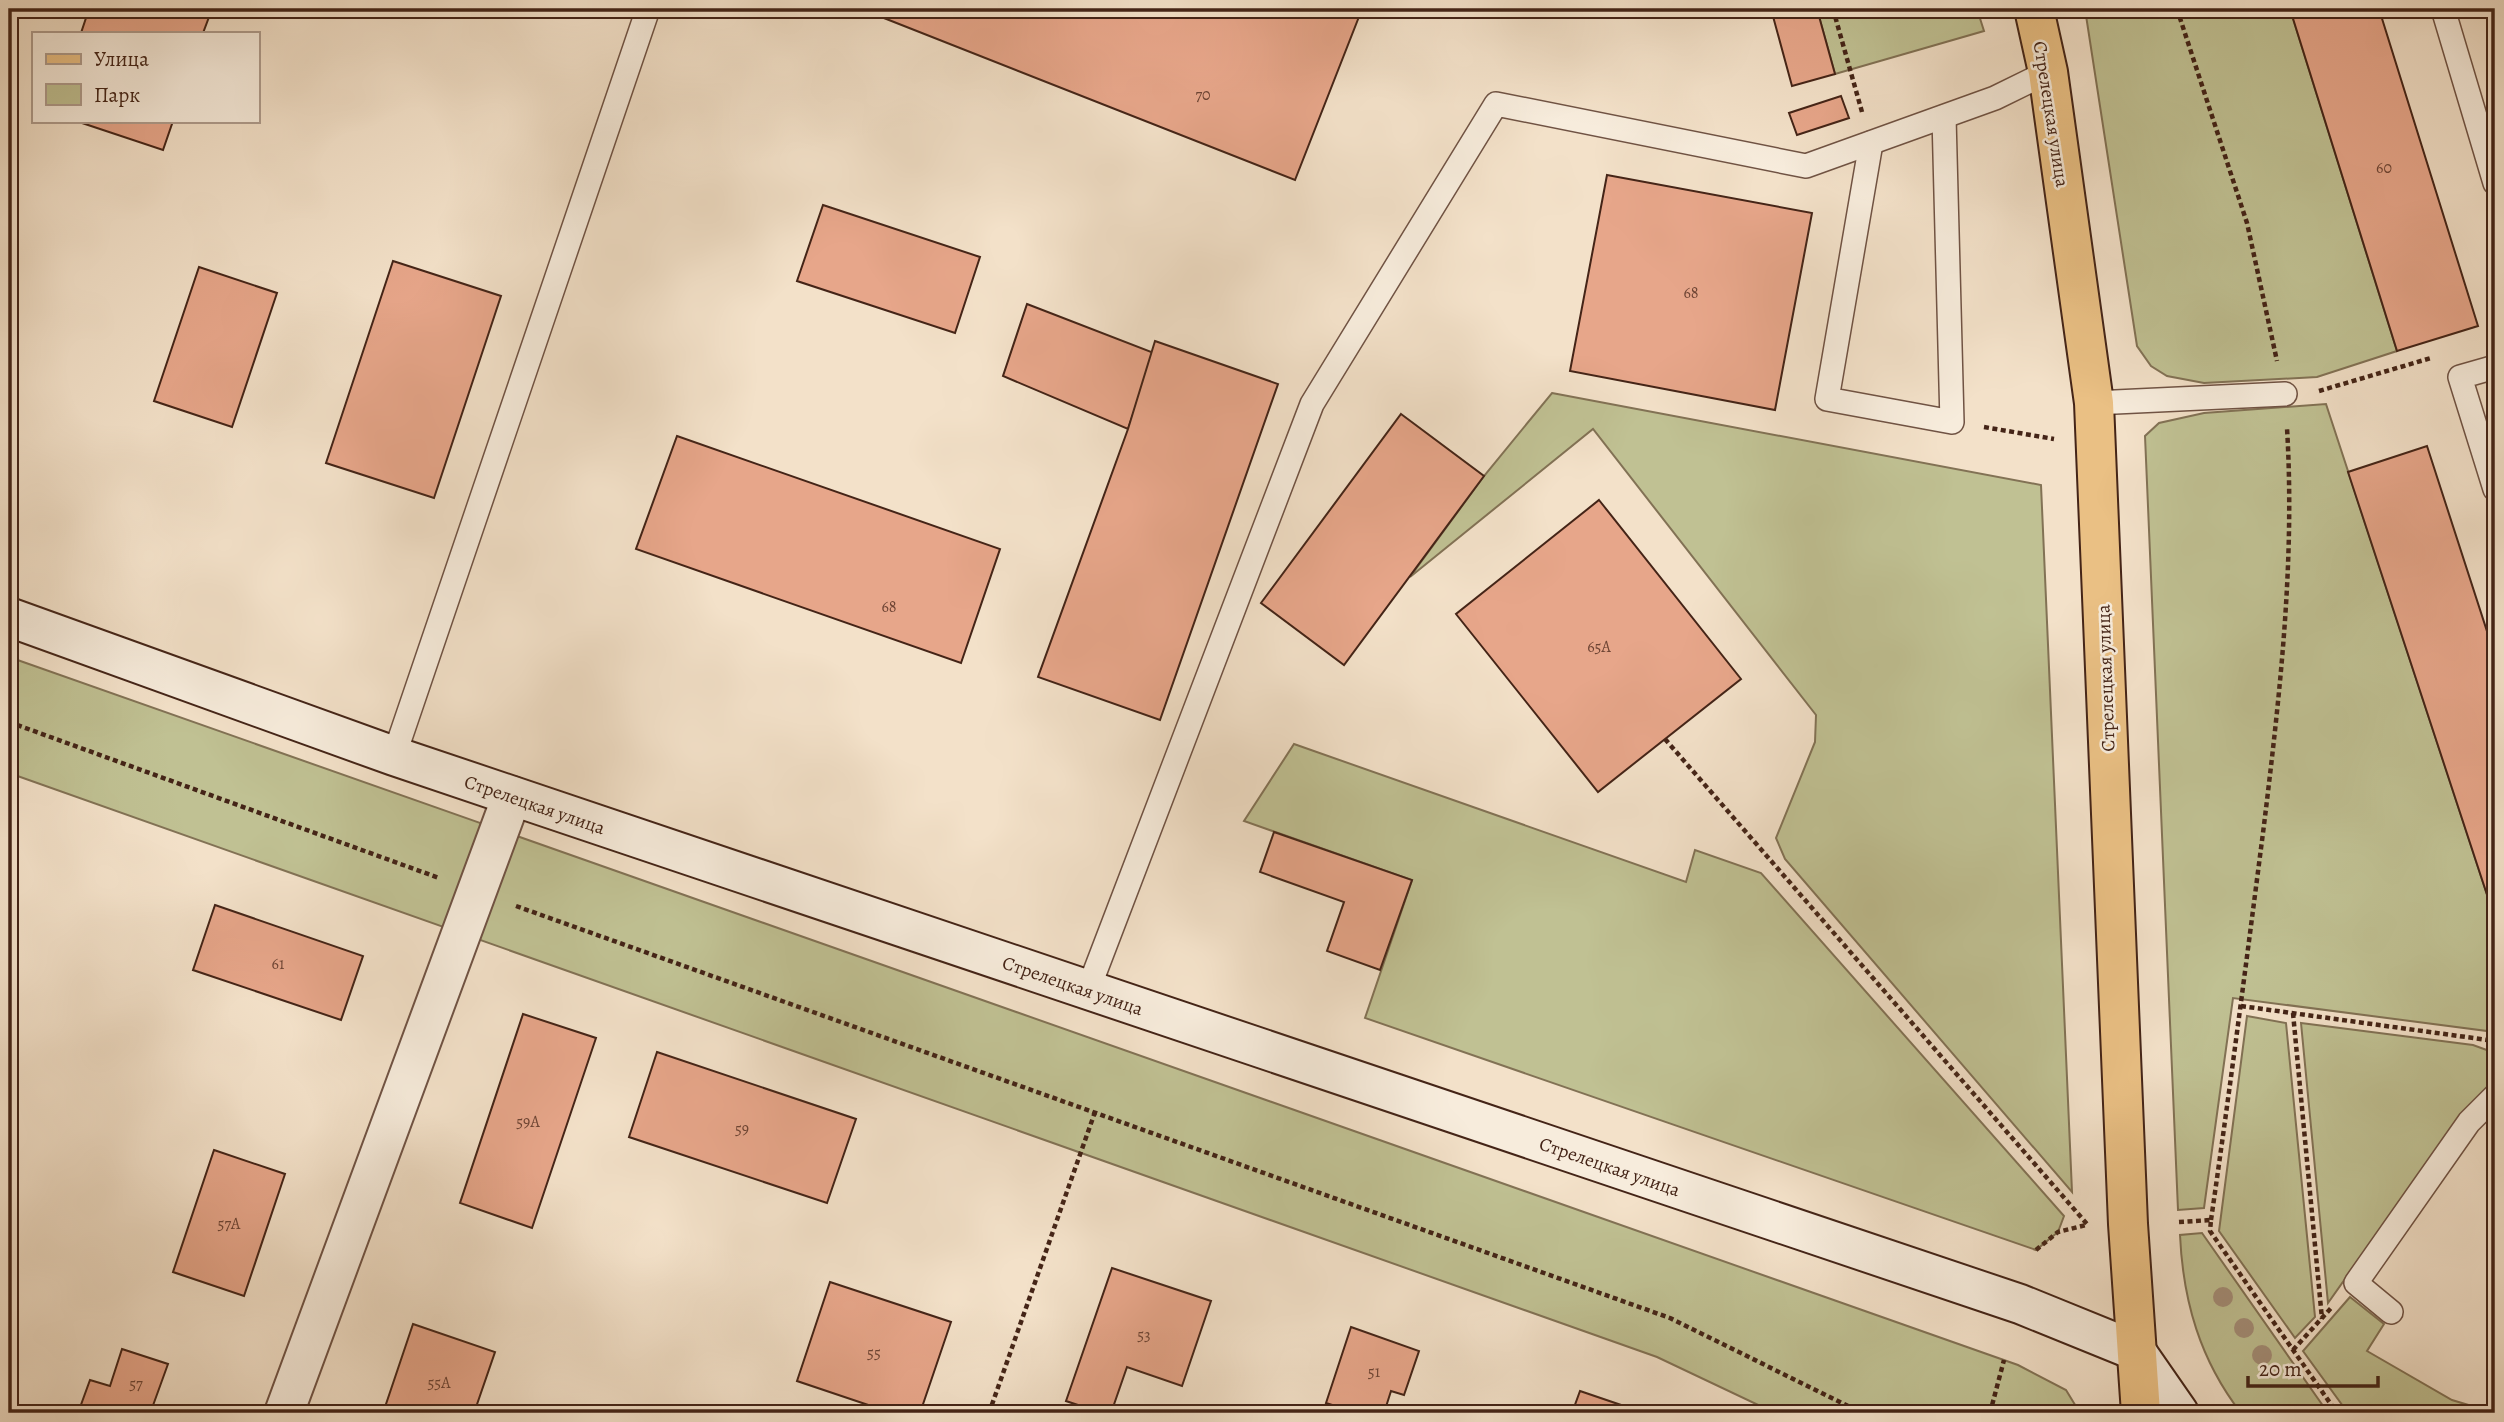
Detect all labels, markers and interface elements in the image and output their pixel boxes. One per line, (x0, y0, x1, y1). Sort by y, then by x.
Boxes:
legend (32, 32, 259, 122)
street label: Стрелецкая улица (2027, 39, 2075, 189)
text: Улица (94, 45, 149, 73)
text: Парк (94, 81, 140, 109)
house number: 70 (1195, 84, 1211, 106)
house number: 60 (2376, 157, 2392, 179)
house number: 68 (1683, 282, 1699, 304)
house number: 68 (881, 596, 897, 618)
street label: Стрелецкая улица (2090, 604, 2122, 752)
house number: 65А (1587, 636, 1611, 658)
street label: Стрелецкая улица (461, 769, 609, 841)
street label: Стрелецкая улица (999, 950, 1147, 1022)
house number: 61 (272, 953, 285, 975)
house number: 59А (516, 1111, 540, 1133)
house number: 59 (735, 1118, 749, 1140)
street label: Стрелецкая улица (1536, 1131, 1684, 1203)
house number: 57А (218, 1213, 241, 1235)
house number: 53 (1137, 1324, 1151, 1346)
house number: 55 (867, 1342, 881, 1364)
scale bar (2248, 1345, 2378, 1389)
text: 20 m (2259, 1355, 2302, 1383)
house number: 51 (1368, 1361, 1381, 1383)
house number: 55А (427, 1372, 451, 1394)
house number: 57 (129, 1373, 143, 1395)

